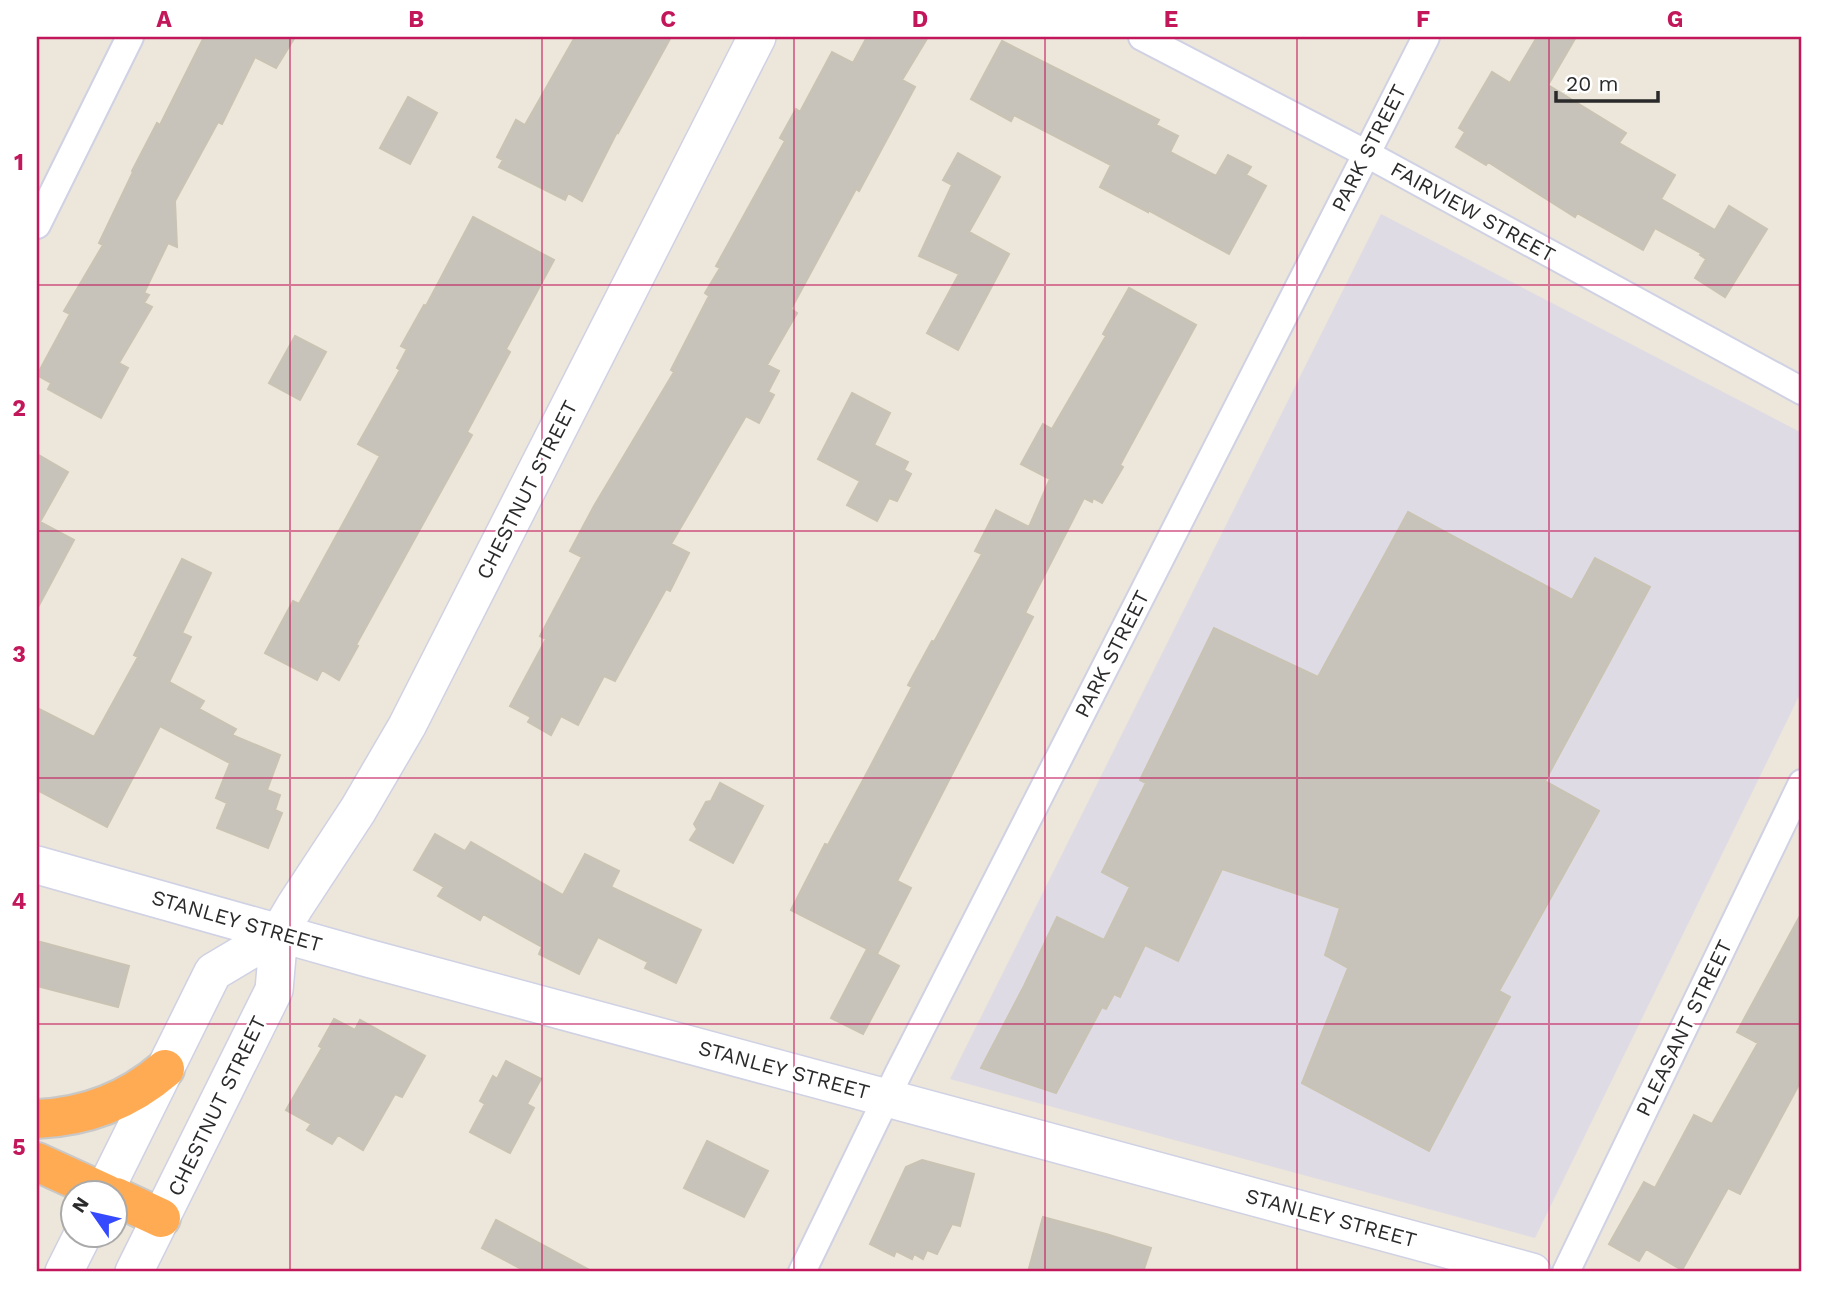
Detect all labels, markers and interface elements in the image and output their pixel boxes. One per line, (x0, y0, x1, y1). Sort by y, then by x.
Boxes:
text: A (156, 6, 172, 33)
text: B (408, 6, 424, 33)
text: C (660, 6, 676, 33)
text: D (912, 6, 928, 33)
text: E (1164, 6, 1178, 33)
text: F (1416, 6, 1430, 33)
text: G (1667, 6, 1683, 33)
scale bar (1556, 60, 1657, 104)
text: 20 m (1566, 71, 1618, 96)
street label: PARK STREET (1326, 80, 1411, 215)
text: 1 (14, 149, 24, 176)
street label: FAIRVIEW STREET (1387, 156, 1560, 267)
text: 2 (12, 395, 26, 422)
street label: CHESTNUT STREET (471, 396, 583, 583)
street label: PARK STREET (1069, 586, 1154, 721)
text: 3 (12, 641, 26, 668)
street label: STANLEY STREET (149, 884, 326, 957)
text: 4 (12, 888, 27, 915)
street label: PLEASANT STREET (1630, 935, 1737, 1120)
street label: CHESTNUT STREET (162, 1011, 271, 1200)
street label: STANLEY STREET (696, 1035, 873, 1104)
text: 5 (12, 1134, 26, 1161)
north arrow (60, 1180, 130, 1250)
street label: STANLEY STREET (1243, 1183, 1420, 1252)
text: N (67, 1193, 94, 1217)

